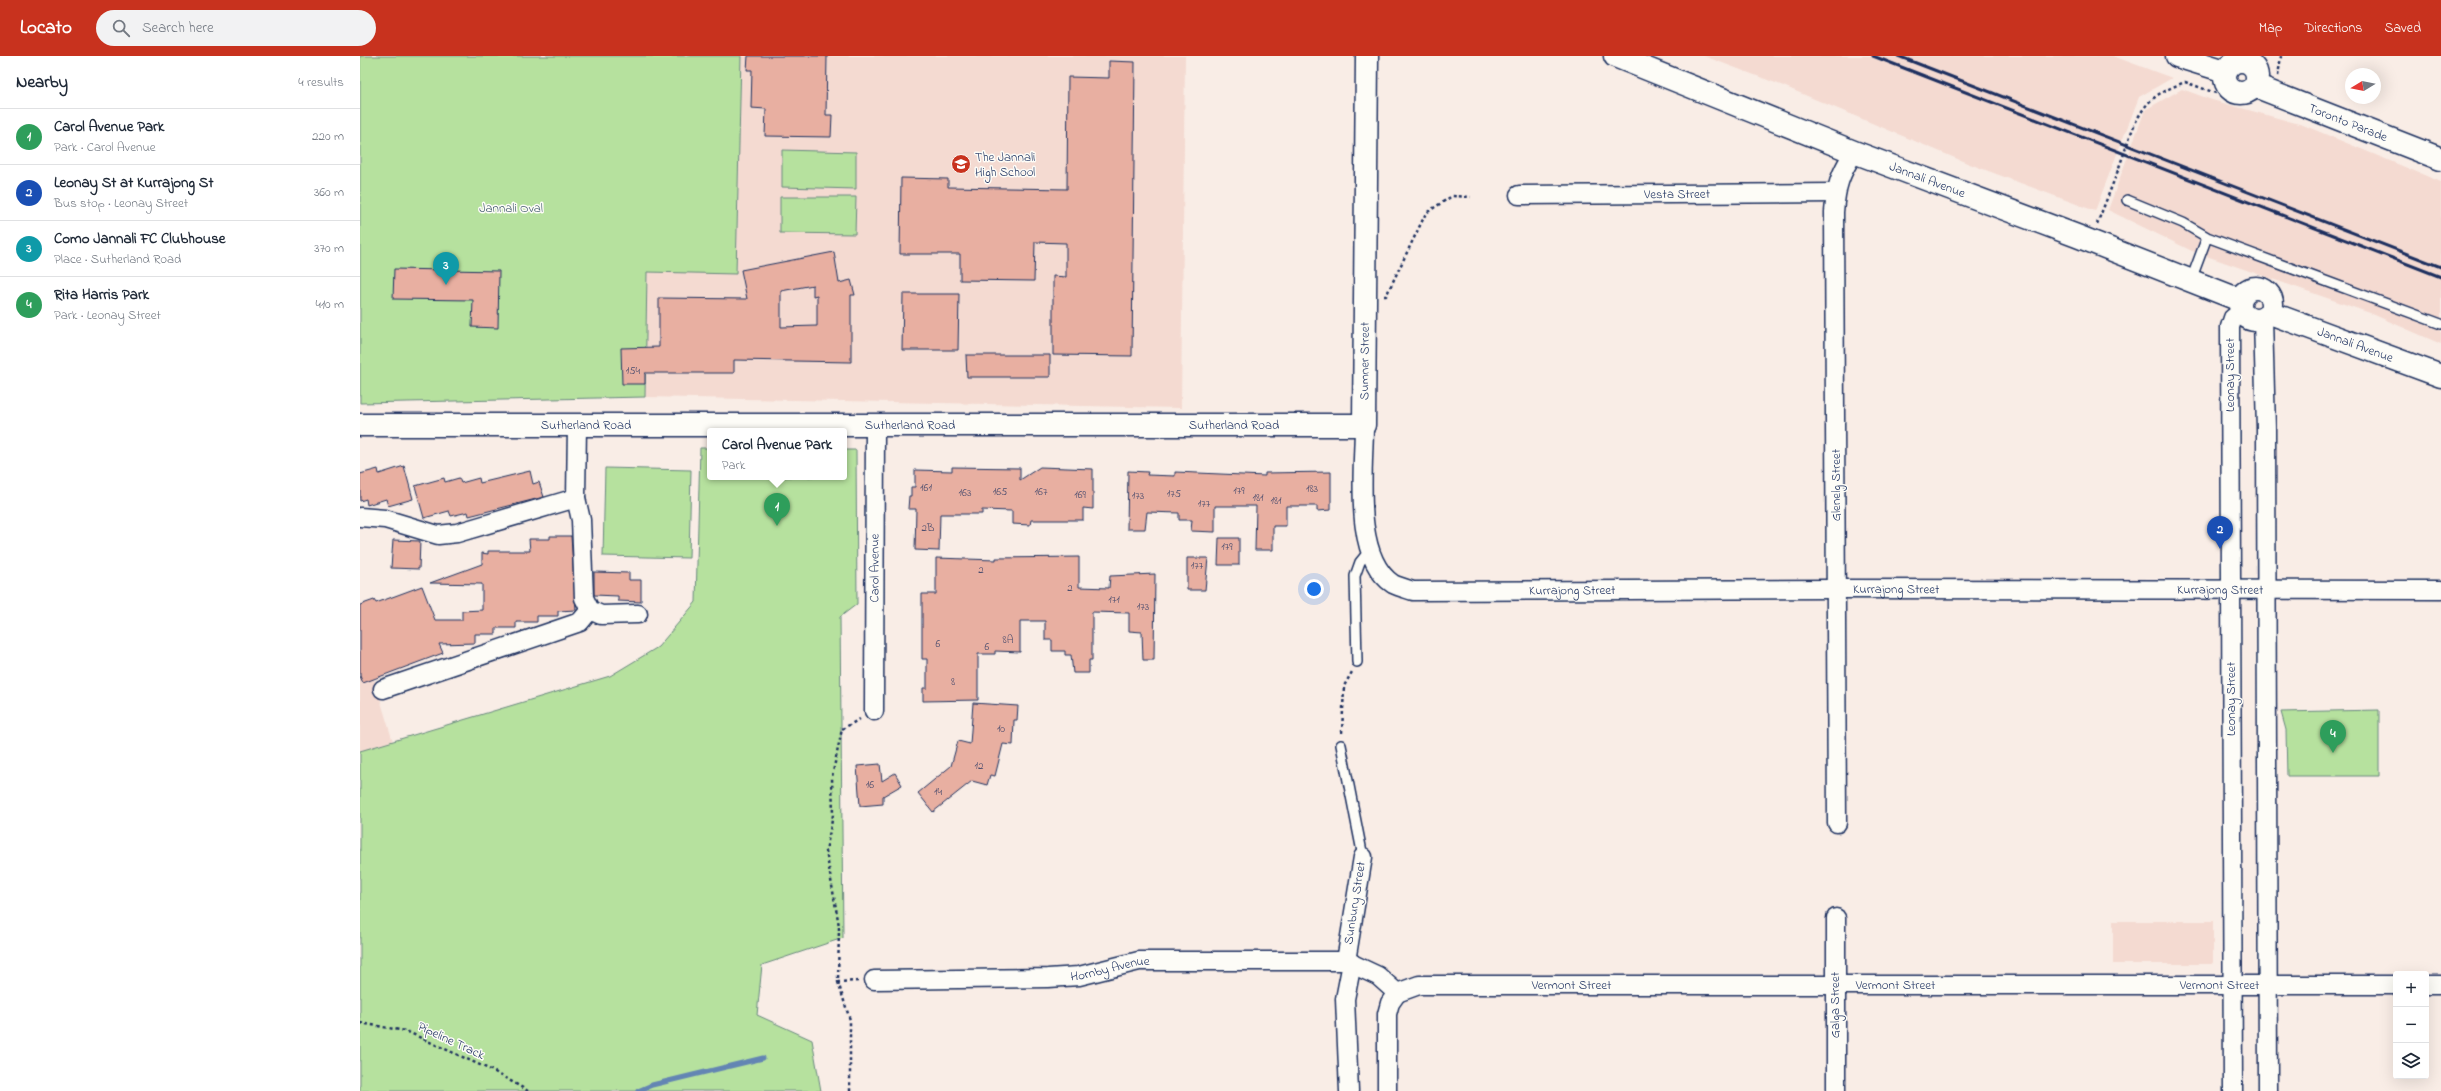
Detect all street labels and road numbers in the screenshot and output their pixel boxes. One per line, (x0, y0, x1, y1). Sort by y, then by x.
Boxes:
street label: Toronto Parade (2306, 98, 2390, 147)
street label: Jannali Avenue (1887, 157, 1968, 203)
street label: Vesta Street (1643, 184, 1711, 204)
street label: Sumner Street (1355, 321, 1374, 400)
street label: Jannali Avenue (2315, 322, 2396, 367)
street label: Leonay Street (2221, 337, 2241, 412)
street label: Sutherland Road (541, 416, 632, 435)
street label: Sutherland Road (865, 416, 956, 435)
street label: Sutherland Road (1189, 416, 1280, 435)
street label: Glenelg Street (1827, 448, 1847, 521)
street label: Carol Avenue (865, 533, 884, 603)
street label: Kurrajong Street (1853, 580, 1940, 600)
street label: Kurrajong Street (2177, 580, 2264, 600)
street label: Kurrajong Street (1529, 581, 1616, 601)
street label: Leonay Street (2222, 661, 2242, 736)
street label: Sunbury Street (1339, 860, 1372, 946)
street label: Hornby Avenue (1070, 952, 1150, 986)
street label: Galga Street (1826, 971, 1846, 1038)
street label: Vermont Street (1531, 976, 1612, 995)
street label: Vermont Street (1855, 976, 1936, 995)
street label: Vermont Street (2179, 976, 2260, 995)
street label: Pipeline Track (414, 1017, 488, 1065)

